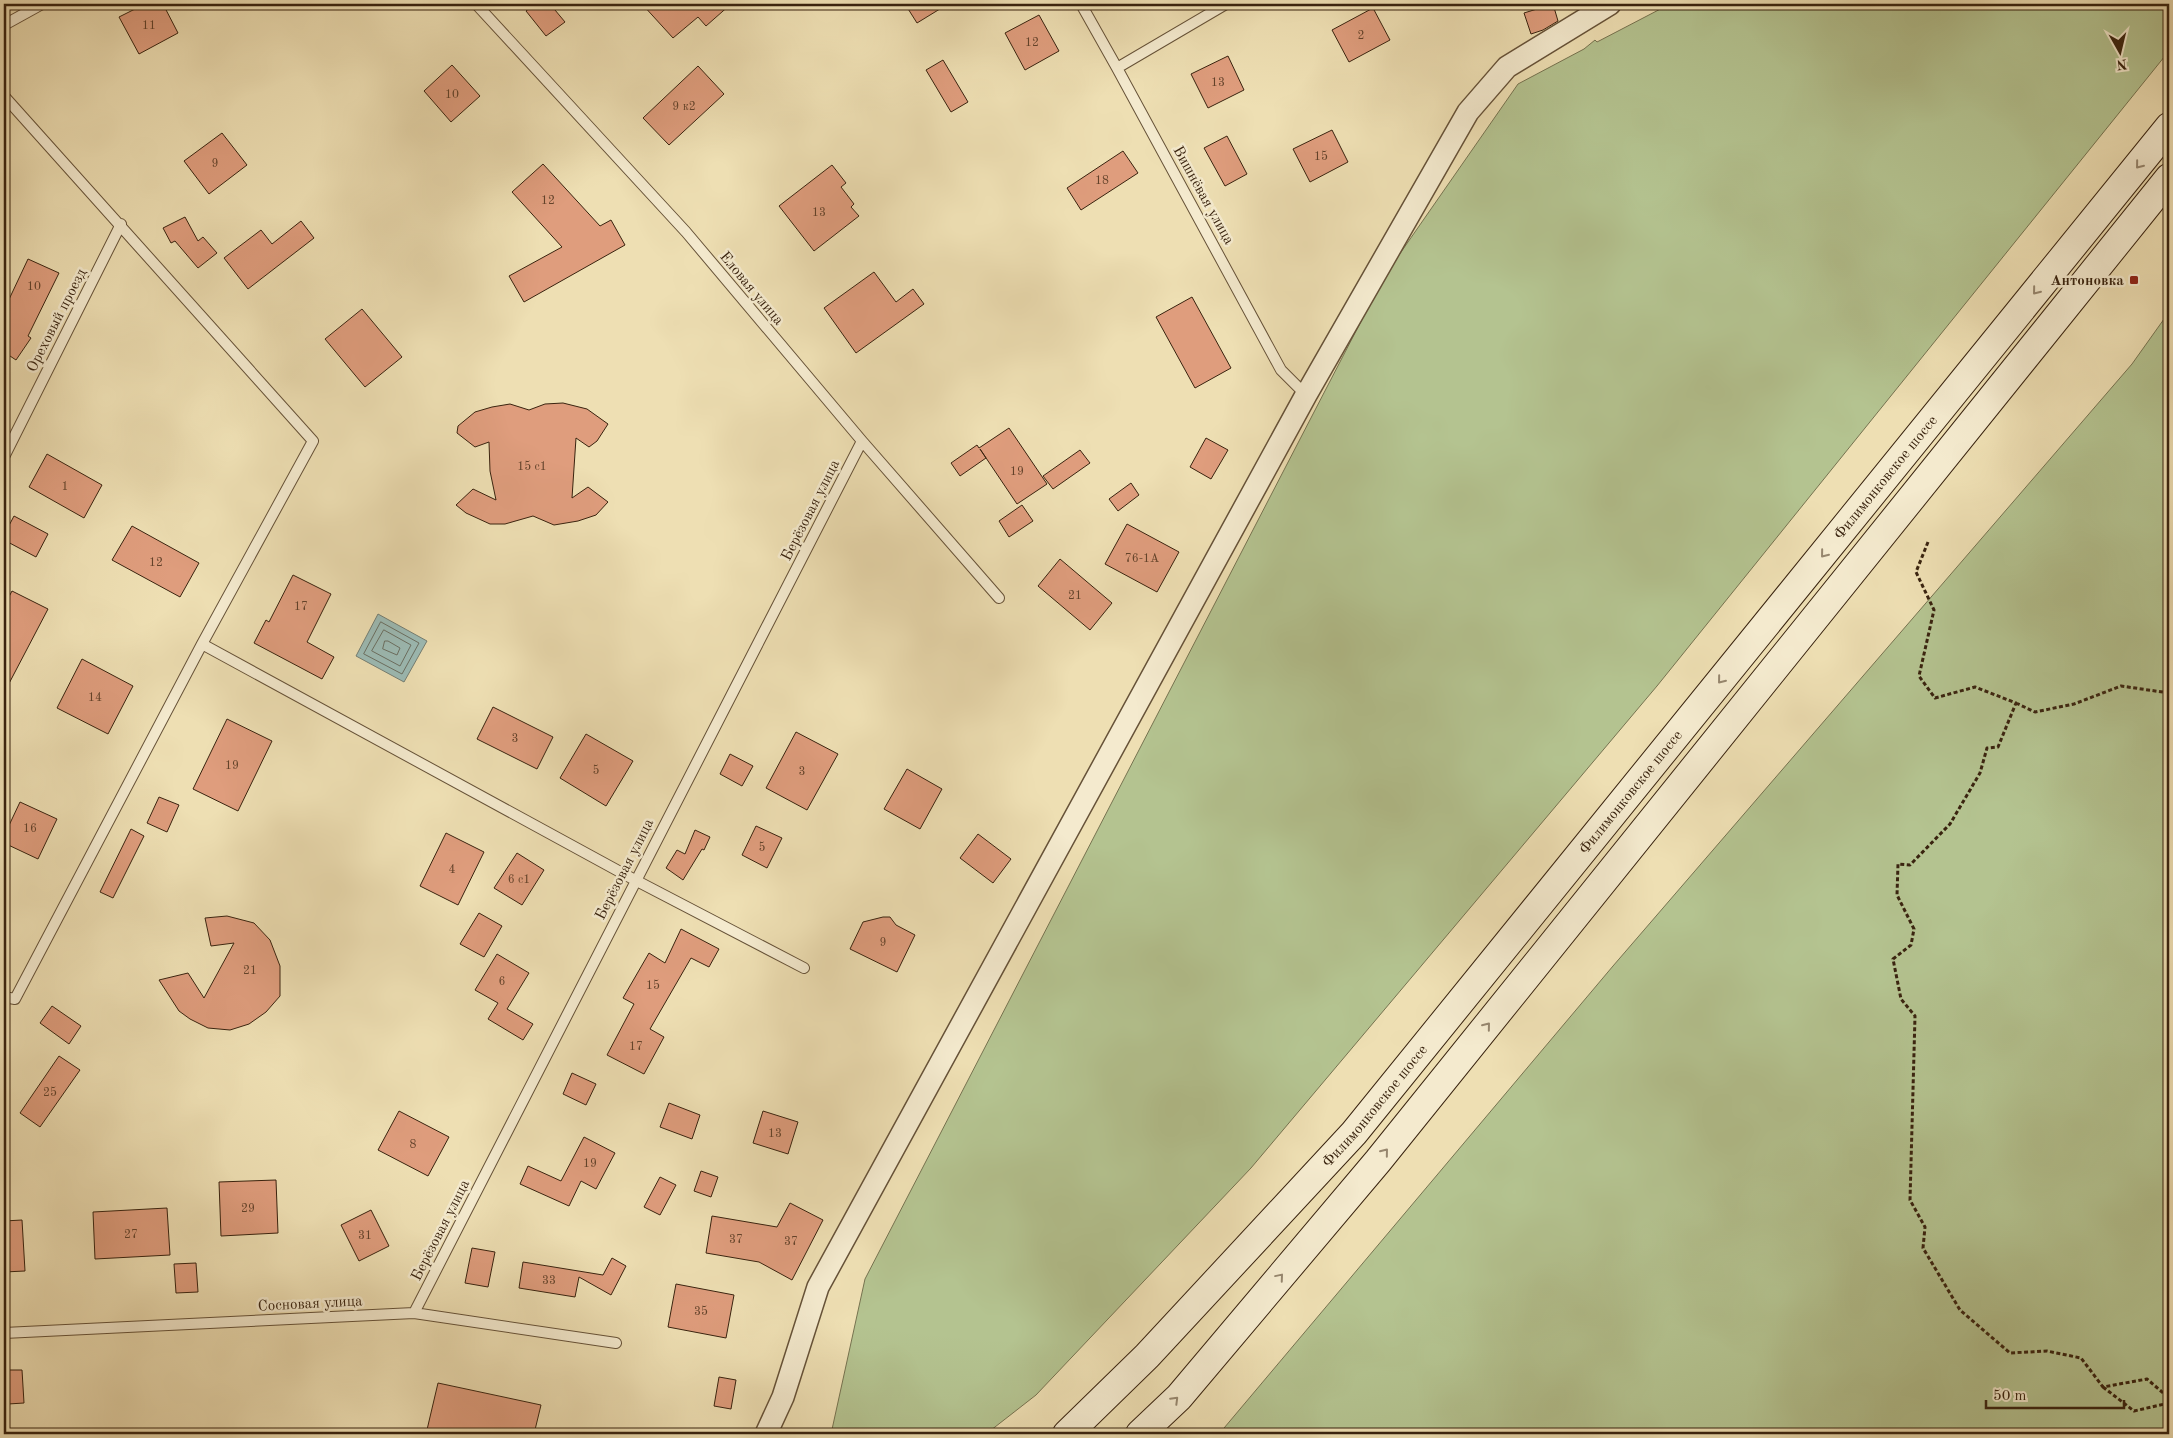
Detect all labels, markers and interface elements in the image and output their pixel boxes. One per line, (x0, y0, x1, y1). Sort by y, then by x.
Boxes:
house number: 11 (142, 20, 156, 32)
north arrow (2096, 28, 2146, 78)
house number: 2 (1358, 30, 1364, 42)
house number: 12 (1025, 37, 1039, 49)
text: N (2115, 56, 2128, 72)
house number: 13 (1211, 77, 1225, 89)
house number: 10 (445, 89, 459, 101)
house number: 9 к2 (672, 101, 696, 113)
street label: Вишнёвая улица (1169, 144, 1236, 248)
house number: 15 (1314, 150, 1328, 163)
house number: 9 (212, 158, 218, 170)
one-way arrow (2136, 159, 2144, 168)
house number: 18 (1095, 175, 1109, 187)
house number: 12 (541, 195, 555, 207)
house number: 13 (812, 207, 826, 219)
street label: Еловая улица (716, 250, 786, 329)
street label: Ореховый проезд (25, 266, 90, 375)
place label: Антоновка (2050, 274, 2124, 289)
marker: Антоновка (2128, 274, 2140, 286)
house number: 10 (27, 281, 41, 293)
one-way arrow (2033, 286, 2042, 295)
street label: Филимонковское шоссе (1832, 413, 1941, 543)
street label: Берёзовая улица (779, 457, 844, 564)
house number: 15 с1 (517, 460, 547, 473)
house number: 19 (1010, 466, 1024, 478)
house number: 1 (62, 481, 68, 493)
one-way arrow (1820, 548, 1829, 557)
house number: 76-1А (1125, 553, 1159, 565)
house number: 12 (149, 557, 163, 569)
house number: 21 (1068, 590, 1082, 602)
house number: 17 (294, 601, 308, 613)
one-way arrow (1719, 674, 1727, 683)
house number: 14 (88, 692, 102, 704)
street label: Филимонковское шоссе (1577, 728, 1686, 858)
house number: 3 (512, 733, 518, 745)
house number: 19 (225, 760, 239, 772)
house number: 5 (593, 764, 600, 777)
house number: 3 (799, 766, 805, 778)
street label: Берёзовая улица (593, 816, 658, 923)
house number: 16 (23, 823, 37, 835)
house number: 5 (759, 841, 766, 854)
house number: 4 (449, 864, 456, 876)
house number: 6 с1 (508, 874, 530, 886)
house number: 9 (880, 937, 886, 949)
house number: 21 (243, 965, 257, 977)
house number: 6 (499, 976, 506, 988)
house number: 15 (646, 979, 660, 992)
one-way arrow (1481, 1022, 1490, 1031)
house number: 17 (629, 1041, 643, 1053)
street label: Филимонковское шоссе (1320, 1043, 1431, 1171)
house number: 25 (43, 1086, 57, 1099)
house number: 13 (768, 1128, 782, 1140)
house number: 8 (410, 1139, 417, 1151)
one-way arrow (1379, 1149, 1387, 1158)
house number: 19 (583, 1158, 597, 1170)
street label: Берёзовая улица (409, 1177, 474, 1284)
house number: 29 (241, 1203, 255, 1215)
house number: 27 (124, 1229, 138, 1241)
house number: 31 (358, 1230, 372, 1242)
house number: 37 (729, 1234, 743, 1246)
house number: 37 (784, 1236, 798, 1248)
one-way arrow (1275, 1273, 1284, 1282)
house number: 33 (542, 1275, 556, 1287)
street label: Сосновая улица (257, 1294, 363, 1315)
house number: 35 (694, 1305, 708, 1318)
scale bar (1986, 1378, 2123, 1410)
text: 50 m (1993, 1389, 2027, 1404)
one-way arrow (1169, 1397, 1178, 1406)

